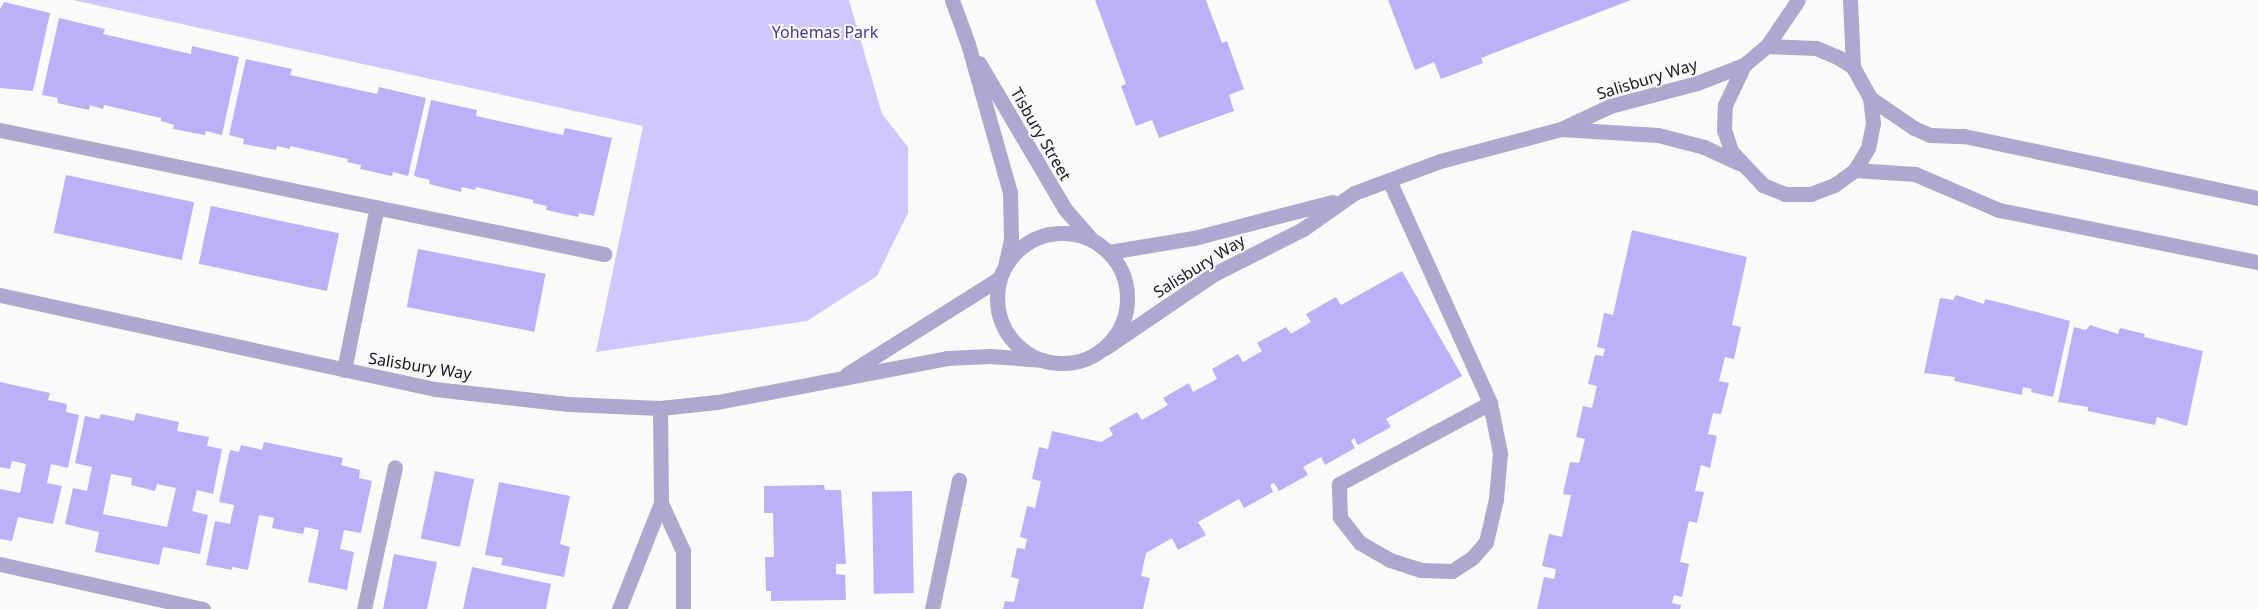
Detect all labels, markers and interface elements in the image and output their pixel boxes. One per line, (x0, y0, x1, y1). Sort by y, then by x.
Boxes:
park label: Yohemas Park (772, 22, 878, 42)
street label: Salisbury Way (1594, 55, 1700, 103)
street label: Tisbury Street (1007, 84, 1075, 184)
street label: Salisbury Way (1150, 230, 1248, 302)
street label: Salisbury Way (367, 348, 473, 384)

